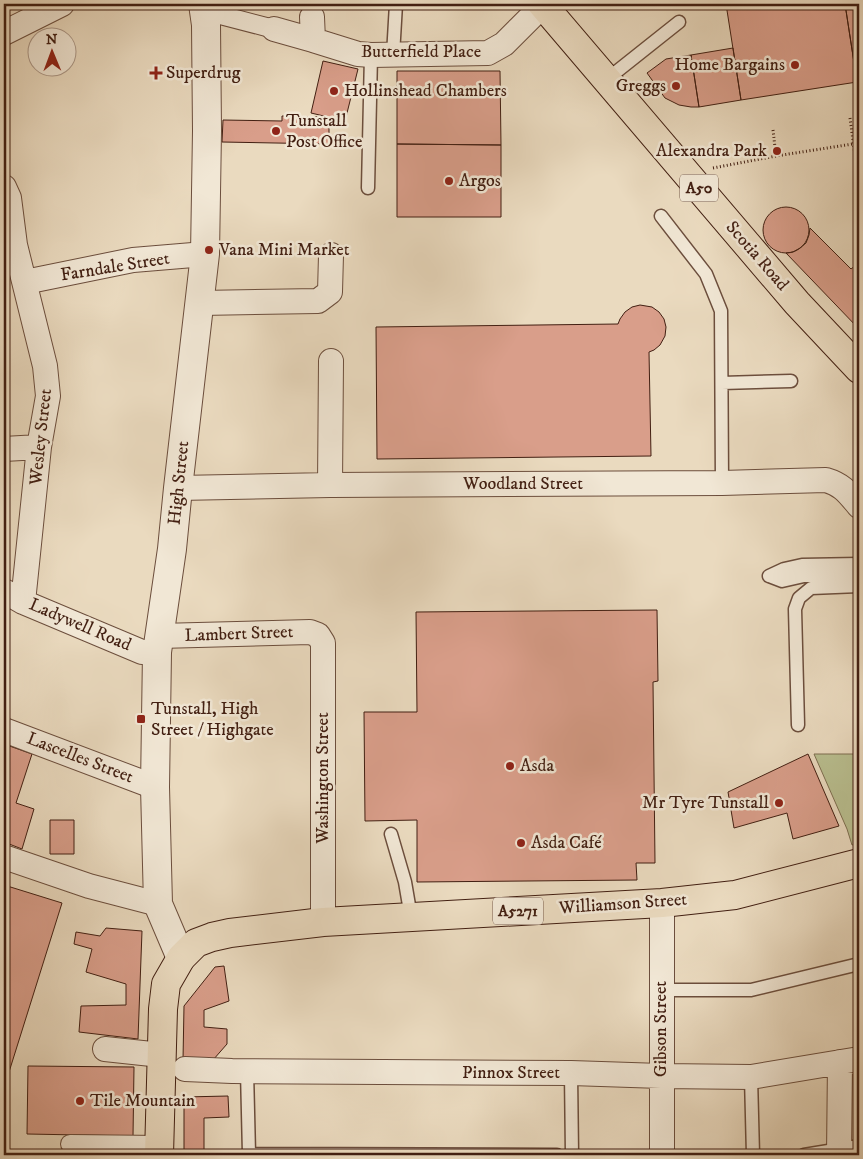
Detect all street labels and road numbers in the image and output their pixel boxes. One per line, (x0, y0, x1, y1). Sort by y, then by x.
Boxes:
street label: Butterfield Place (361, 41, 481, 63)
road number: A50 (680, 174, 718, 202)
street label: Scotia Road (721, 217, 793, 295)
street label: Farndale Street (59, 247, 171, 286)
street label: Wesley Street (25, 387, 57, 487)
street label: High Street (164, 440, 194, 526)
street label: Woodland Street (462, 473, 583, 495)
street label: Ladywell Road (26, 594, 134, 656)
street label: Lambert Street (184, 621, 294, 647)
street label: Washington Street (312, 712, 334, 845)
street label: Lascelles Street (24, 728, 137, 789)
street label: Williamson Street (557, 889, 688, 920)
road number: A5271 (493, 898, 543, 924)
street label: Gibson Street (650, 981, 672, 1077)
street label: Pinnox Street (462, 1062, 560, 1084)

